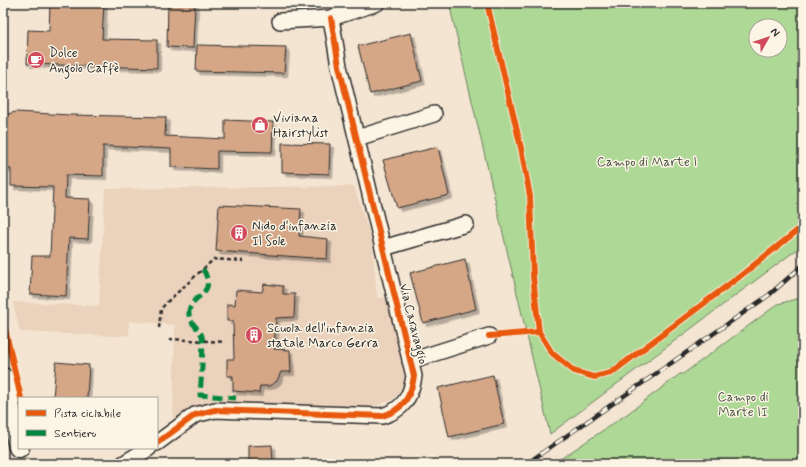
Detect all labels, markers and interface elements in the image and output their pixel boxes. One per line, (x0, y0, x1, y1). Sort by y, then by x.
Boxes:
north arrow (748, 18, 788, 58)
text: N (767, 25, 783, 40)
place label: Dolce Angolo Caffè (49, 45, 119, 79)
cafe icon: Dolce Angolo Caffè (26, 50, 46, 70)
place label: Viviana Hairstylist (273, 110, 329, 142)
shop icon: Viviana Hairstylist (250, 115, 270, 135)
park label: Campo di Marte I (597, 154, 697, 171)
place label: Nido d'infanzia Il Sole (252, 218, 337, 250)
building icon: Nido d'infanzia Il Sole (229, 223, 249, 243)
street label: Via Caravaggio (393, 282, 431, 367)
place label: Scuola dell'infanzia statale Marco Gerra (267, 320, 379, 352)
building icon: Scuola dell'infanzia statale Marco Gerra (244, 325, 264, 345)
park label: Campo di Marte II (717, 389, 769, 421)
legend (18, 397, 158, 449)
text: Pista ciclabile (54, 406, 121, 422)
text: Sentiero (54, 426, 97, 442)

